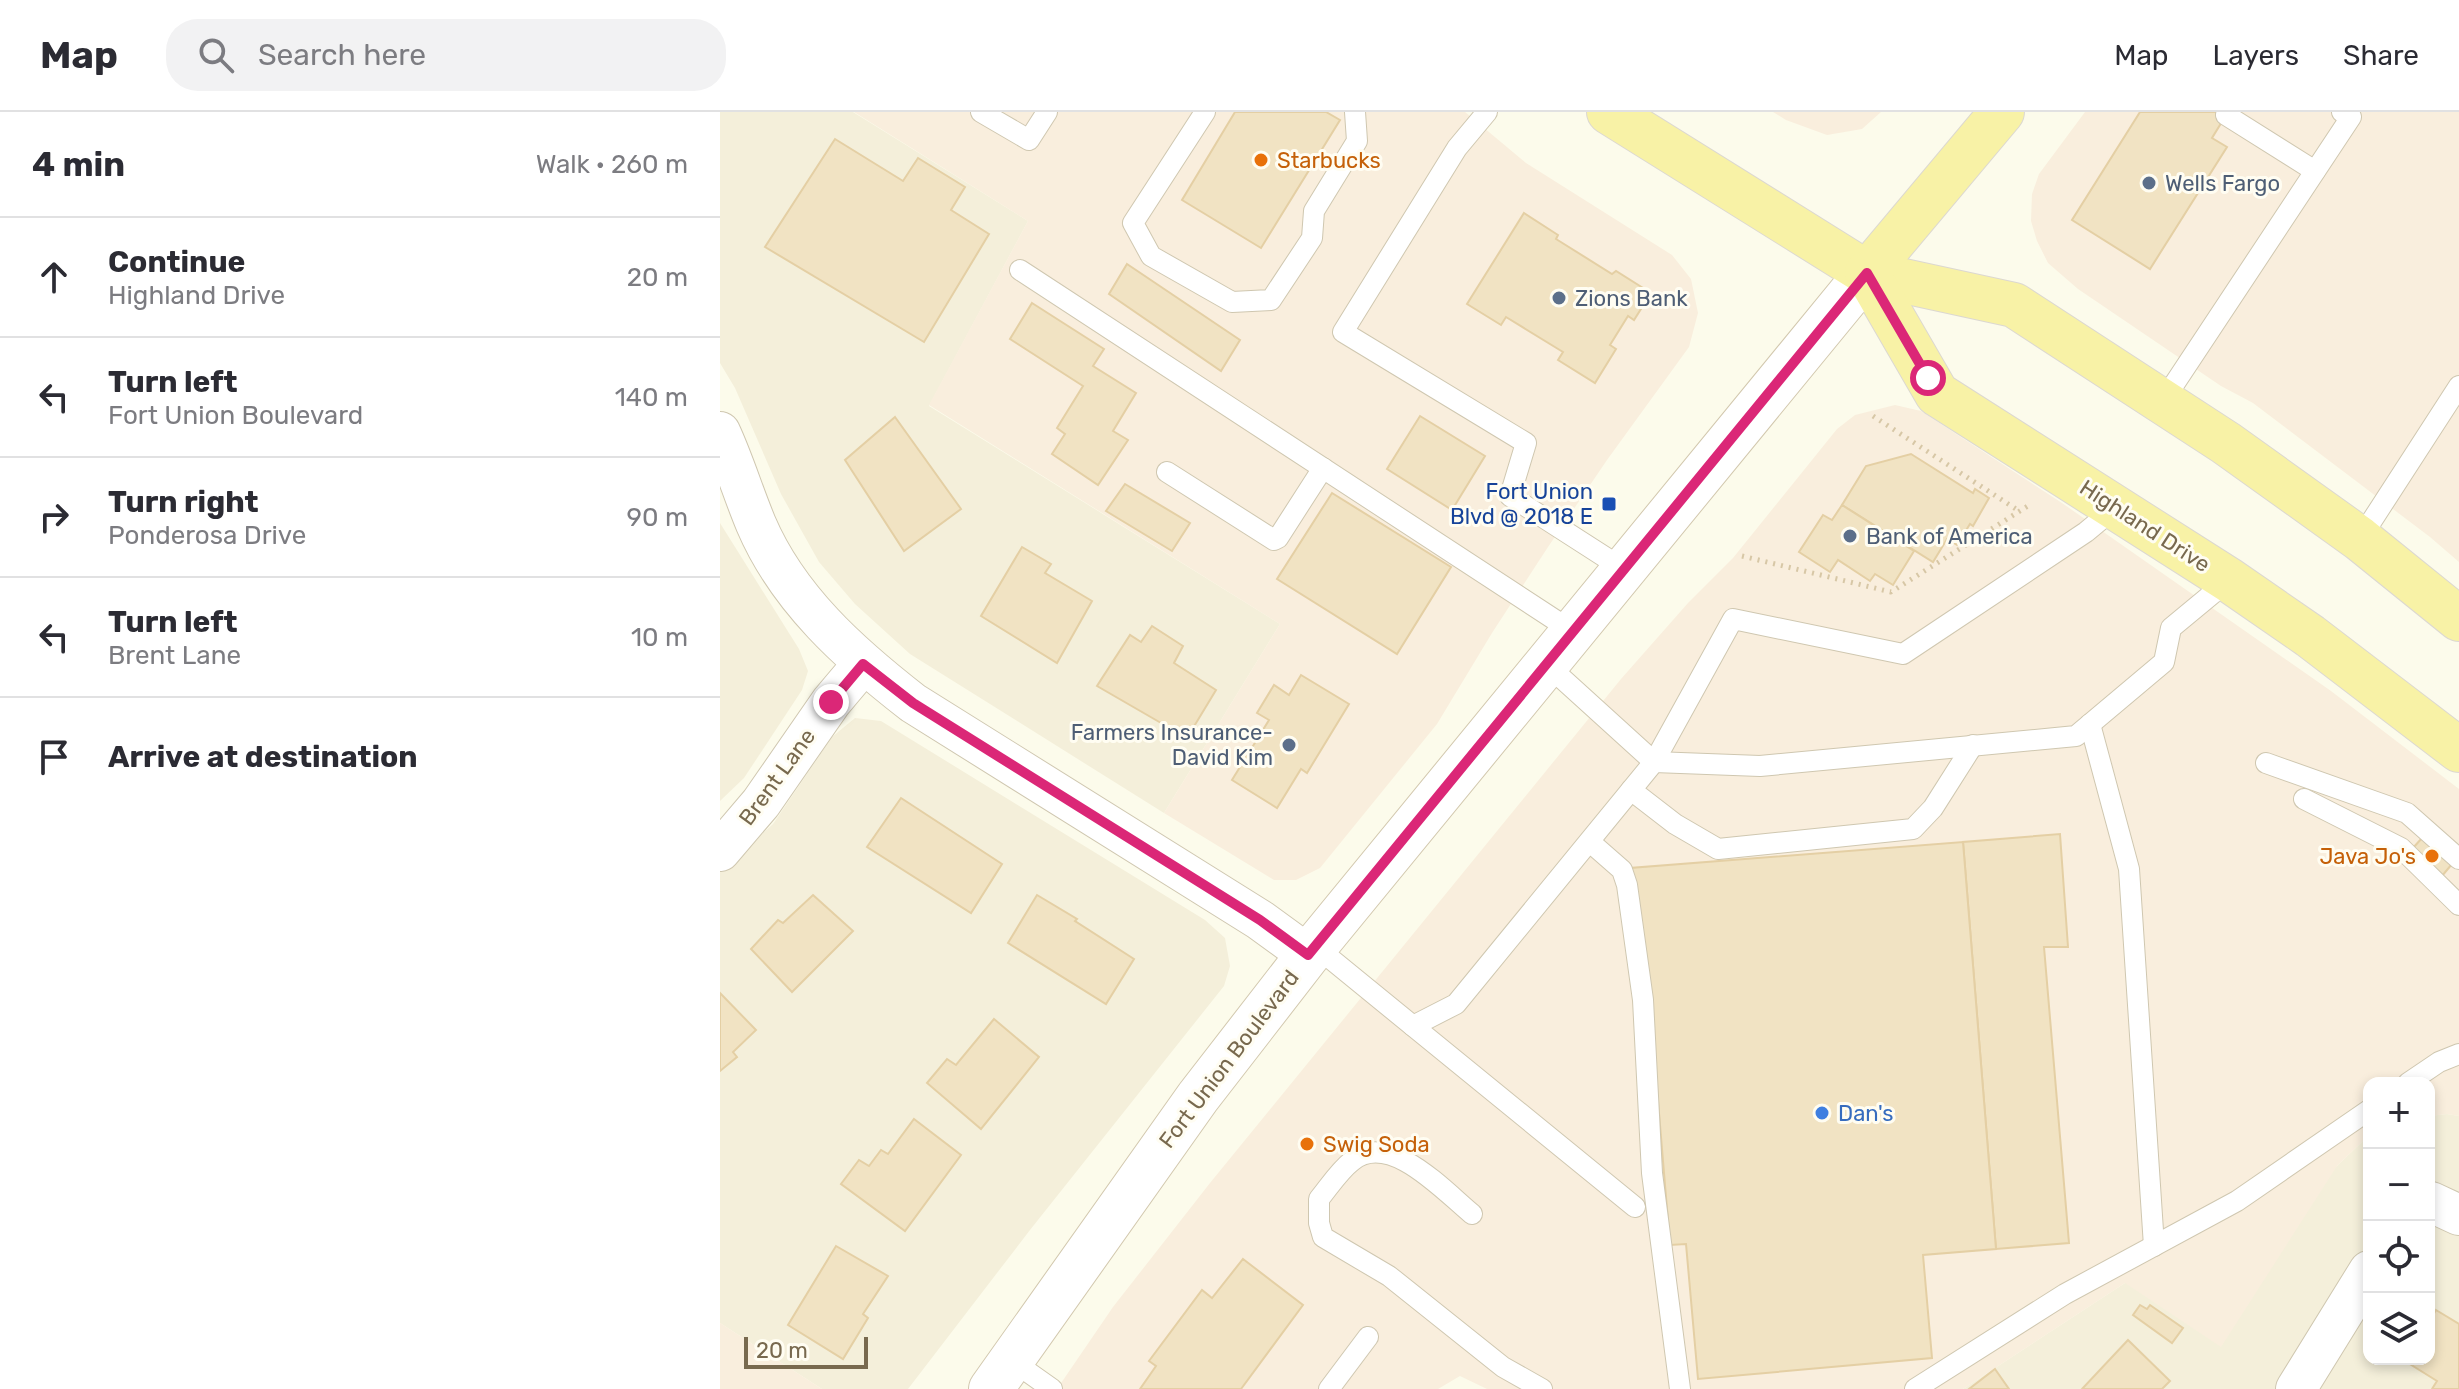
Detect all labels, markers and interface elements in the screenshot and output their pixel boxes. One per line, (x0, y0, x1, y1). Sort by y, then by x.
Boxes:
search box (166, 19, 726, 91)
text: Map (40, 32, 118, 78)
icon: search (194, 33, 238, 77)
text: Search here (258, 37, 426, 73)
text: Map (2114, 39, 2169, 72)
text: Layers (2213, 39, 2299, 72)
text: Share (2343, 39, 2419, 72)
text: 4 min (32, 144, 125, 185)
place label: Starbucks (1277, 147, 1381, 174)
text: Walk · 260 m (536, 149, 688, 180)
marker: Starbucks (1252, 151, 1270, 169)
place label: Wells Fargo (2165, 170, 2280, 197)
marker: Wells Fargo (2140, 174, 2158, 192)
text: Continue (108, 244, 245, 280)
icon: ahead (32, 255, 76, 299)
text: 20 m (627, 262, 688, 293)
text: Highland Drive (108, 280, 285, 311)
place label: Zions Bank (1575, 285, 1688, 312)
marker: Zions Bank (1550, 289, 1568, 307)
route start (1910, 360, 1946, 396)
text: Turn left (108, 364, 238, 400)
icon: left (32, 375, 76, 419)
text: 140 m (615, 382, 688, 413)
text: Fort Union Boulevard (108, 400, 363, 431)
street label: Highland Drive (2075, 474, 2215, 578)
place label: Fort Union Blvd @ 2018 E (1450, 478, 1593, 530)
text: Turn right (108, 484, 259, 520)
icon: right (32, 495, 76, 539)
marker: Fort Union Blvd @ 2018 E (1600, 495, 1618, 513)
text: 90 m (627, 502, 688, 533)
text: Ponderosa Drive (108, 520, 306, 551)
place label: Bank of America (1866, 523, 2033, 550)
marker: Bank of America (1841, 527, 1859, 545)
text: Turn left (108, 604, 238, 640)
icon: left (32, 615, 76, 659)
text: 10 m (631, 622, 688, 653)
text: Brent Lane (108, 640, 241, 671)
route end (813, 684, 849, 720)
place label: Farmers Insurance- David Kim (1071, 719, 1273, 771)
street label: Brent Lane (733, 724, 821, 830)
icon: arrive (32, 735, 76, 779)
marker: Farmers Insurance- David Kim (1280, 736, 1298, 754)
text: Arrive at destination (108, 739, 418, 775)
place label: Java Jo's (2319, 843, 2416, 870)
marker: Java Jo's (2423, 847, 2441, 865)
street label: Fort Union Boulevard (1153, 965, 1305, 1153)
map controls (2363, 1077, 2435, 1365)
button: + (2363, 1077, 2435, 1149)
place label: Dan's (1838, 1100, 1894, 1127)
marker: Dan's (1813, 1104, 1831, 1122)
place label: Swig Soda (1323, 1131, 1430, 1158)
marker: Swig Soda (1298, 1135, 1316, 1153)
button: − (2363, 1149, 2435, 1221)
button: locate (2363, 1221, 2435, 1293)
button: layers (2363, 1293, 2435, 1365)
scale bar (744, 1333, 868, 1369)
text: 20 m (756, 1337, 808, 1364)

